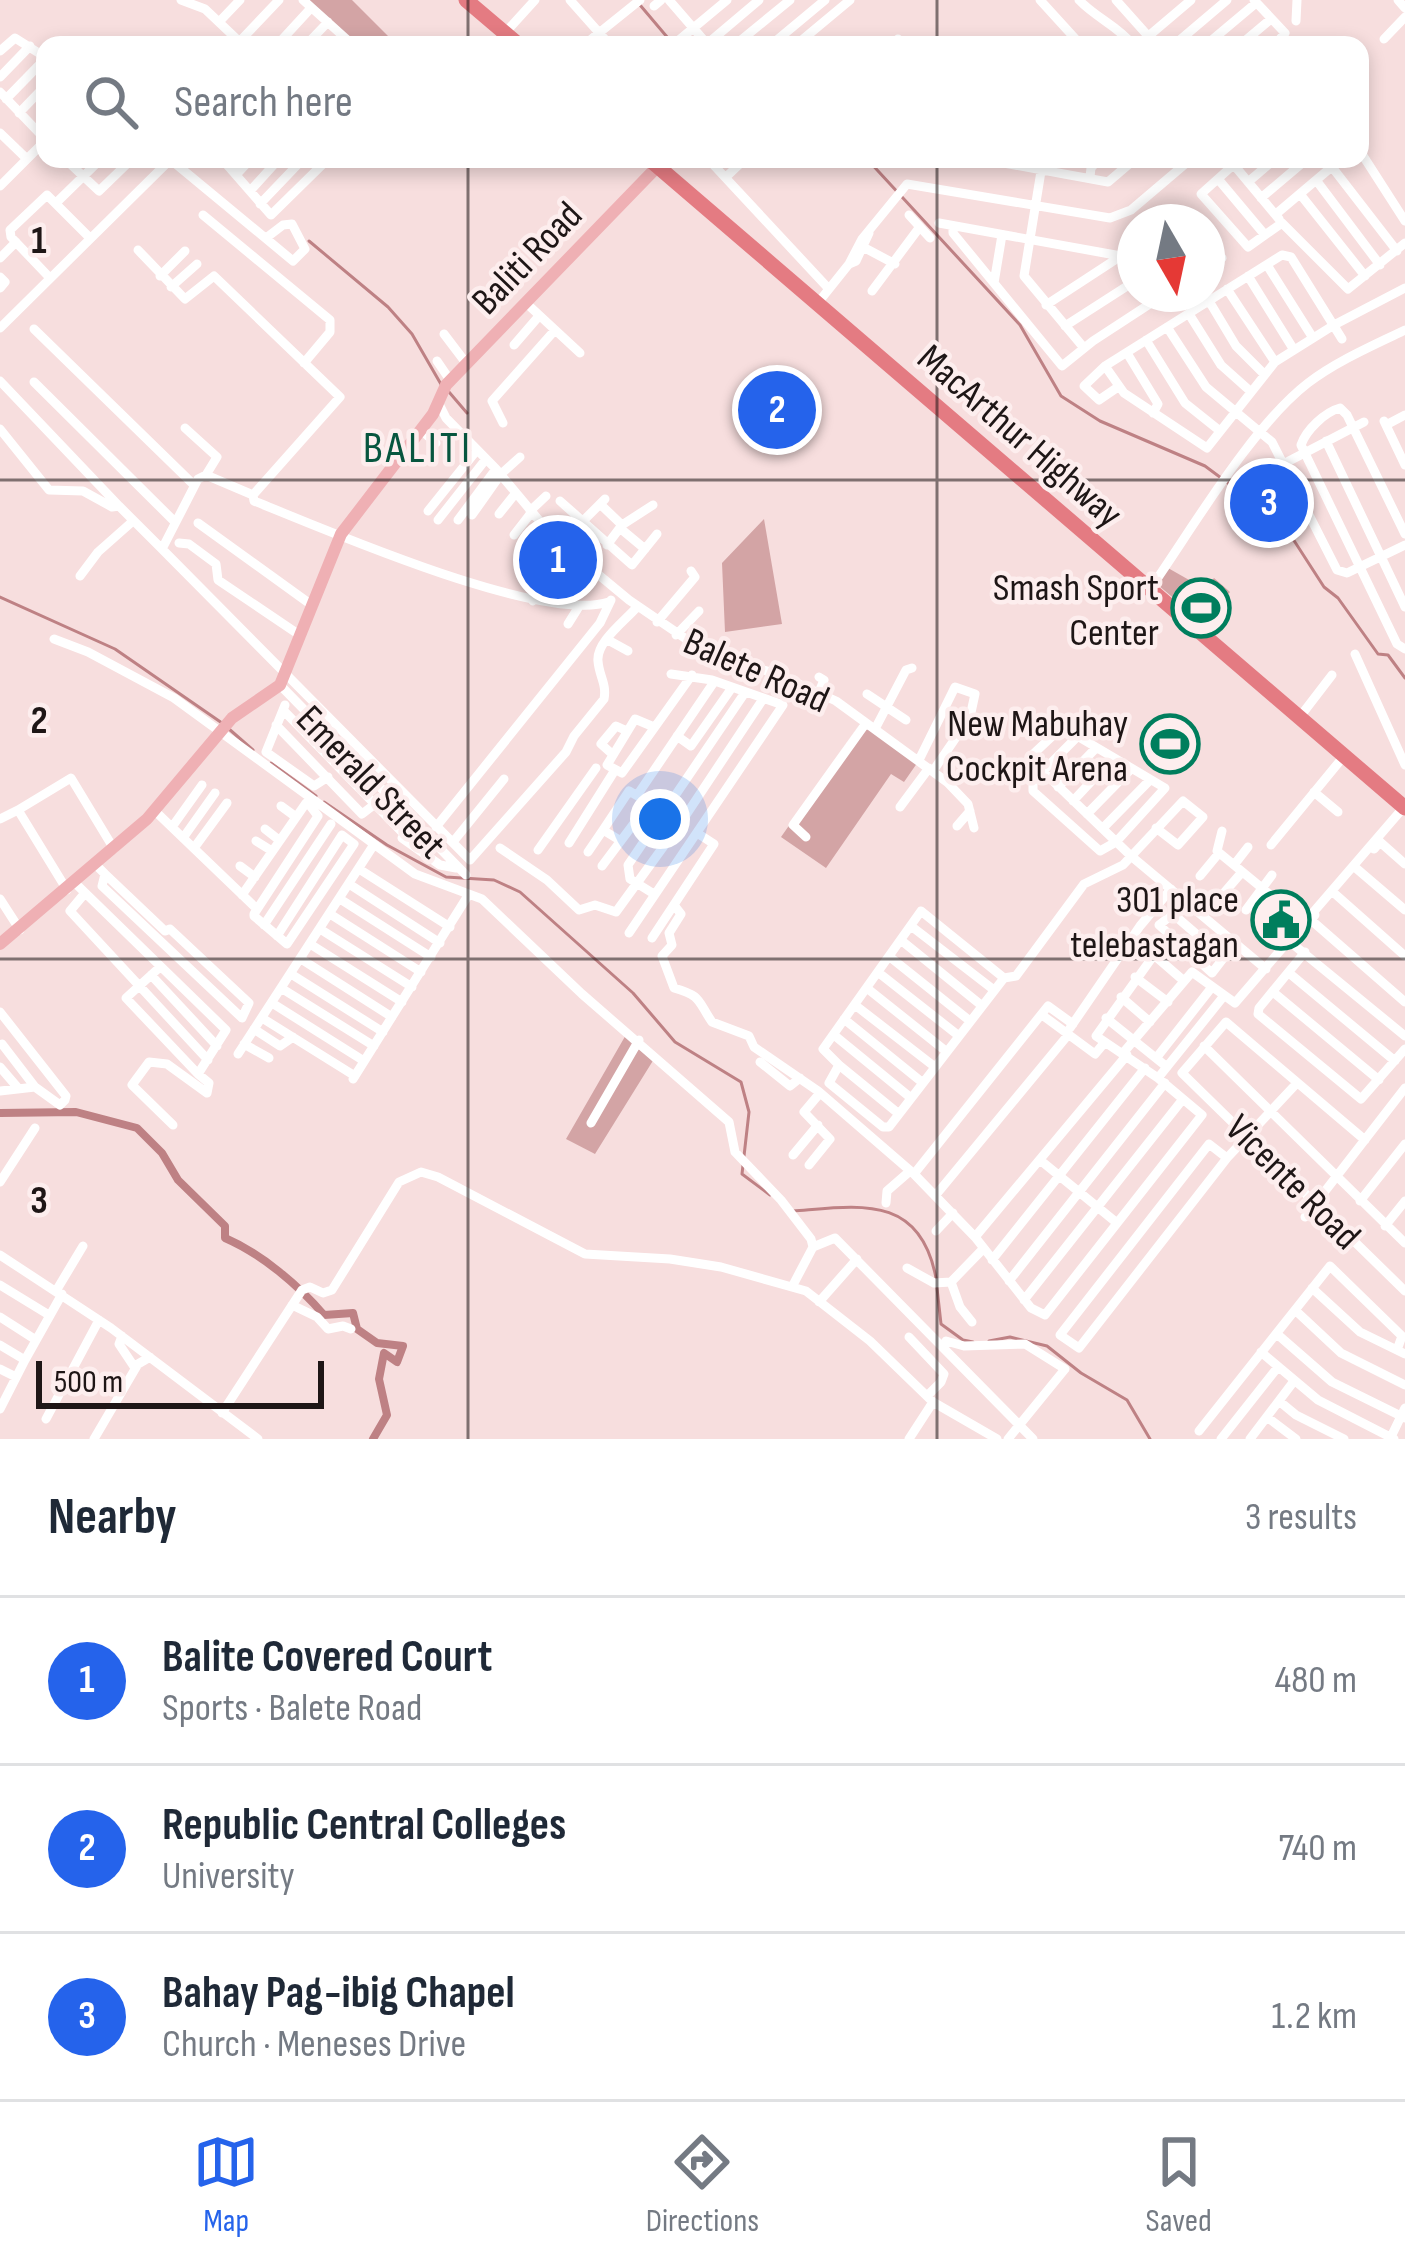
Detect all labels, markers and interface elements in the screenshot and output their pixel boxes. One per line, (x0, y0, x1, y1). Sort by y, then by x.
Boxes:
search box (36, 36, 1369, 168)
icon: search (78, 69, 144, 135)
text: Search here (174, 75, 353, 130)
street label: Baliti Road (463, 193, 593, 325)
north arrow (1117, 204, 1225, 312)
text: 1 (31, 218, 47, 265)
street label: MacArthur Highway (907, 335, 1131, 538)
pin: 2 (738, 365, 816, 455)
district label: BALITI (363, 421, 473, 476)
pin: 3 (1230, 458, 1308, 548)
pin: 1 (519, 515, 597, 605)
place label: Smash Sport Center (993, 565, 1159, 657)
sports icon: Smash Sport Center (1170, 577, 1232, 639)
street label: Balete Road (676, 619, 836, 724)
street label: Emerald Street (286, 696, 455, 869)
text: 2 (30, 698, 48, 745)
place label: New Mabuhay Cockpit Arena (946, 701, 1128, 793)
sports icon: New Mabuhay Cockpit Arena (1139, 713, 1201, 775)
your location (630, 789, 690, 849)
place label: 301 place telebastagan (1070, 877, 1239, 969)
public building icon: 301 place telebastagan (1250, 889, 1312, 951)
street label: Vicente Road (1215, 1106, 1369, 1260)
text: 3 (30, 1178, 48, 1225)
scale bar (36, 1355, 324, 1408)
text: 500 m (54, 1362, 123, 1402)
text: Nearby (48, 1487, 177, 1548)
text: 3 results (1245, 1494, 1357, 1541)
text: Balite Covered Court (162, 1630, 492, 1685)
text: 1 (79, 1657, 95, 1704)
text: 480 m (1275, 1657, 1357, 1704)
text: Sports · Balete Road (162, 1685, 422, 1732)
text: Republic Central Colleges (162, 1798, 566, 1853)
text: 2 (78, 1825, 96, 1872)
text: 740 m (1278, 1825, 1357, 1872)
text: University (162, 1853, 295, 1900)
text: Bahay Pag-ibig Chapel (162, 1966, 515, 2021)
text: 3 (78, 1993, 96, 2040)
text: 1.2 km (1271, 1993, 1357, 2040)
text: Church · Meneses Drive (162, 2021, 466, 2068)
tab: Map (193, 2129, 259, 2241)
tab: Directions (646, 2129, 759, 2241)
tab: Saved (1146, 2129, 1212, 2241)

